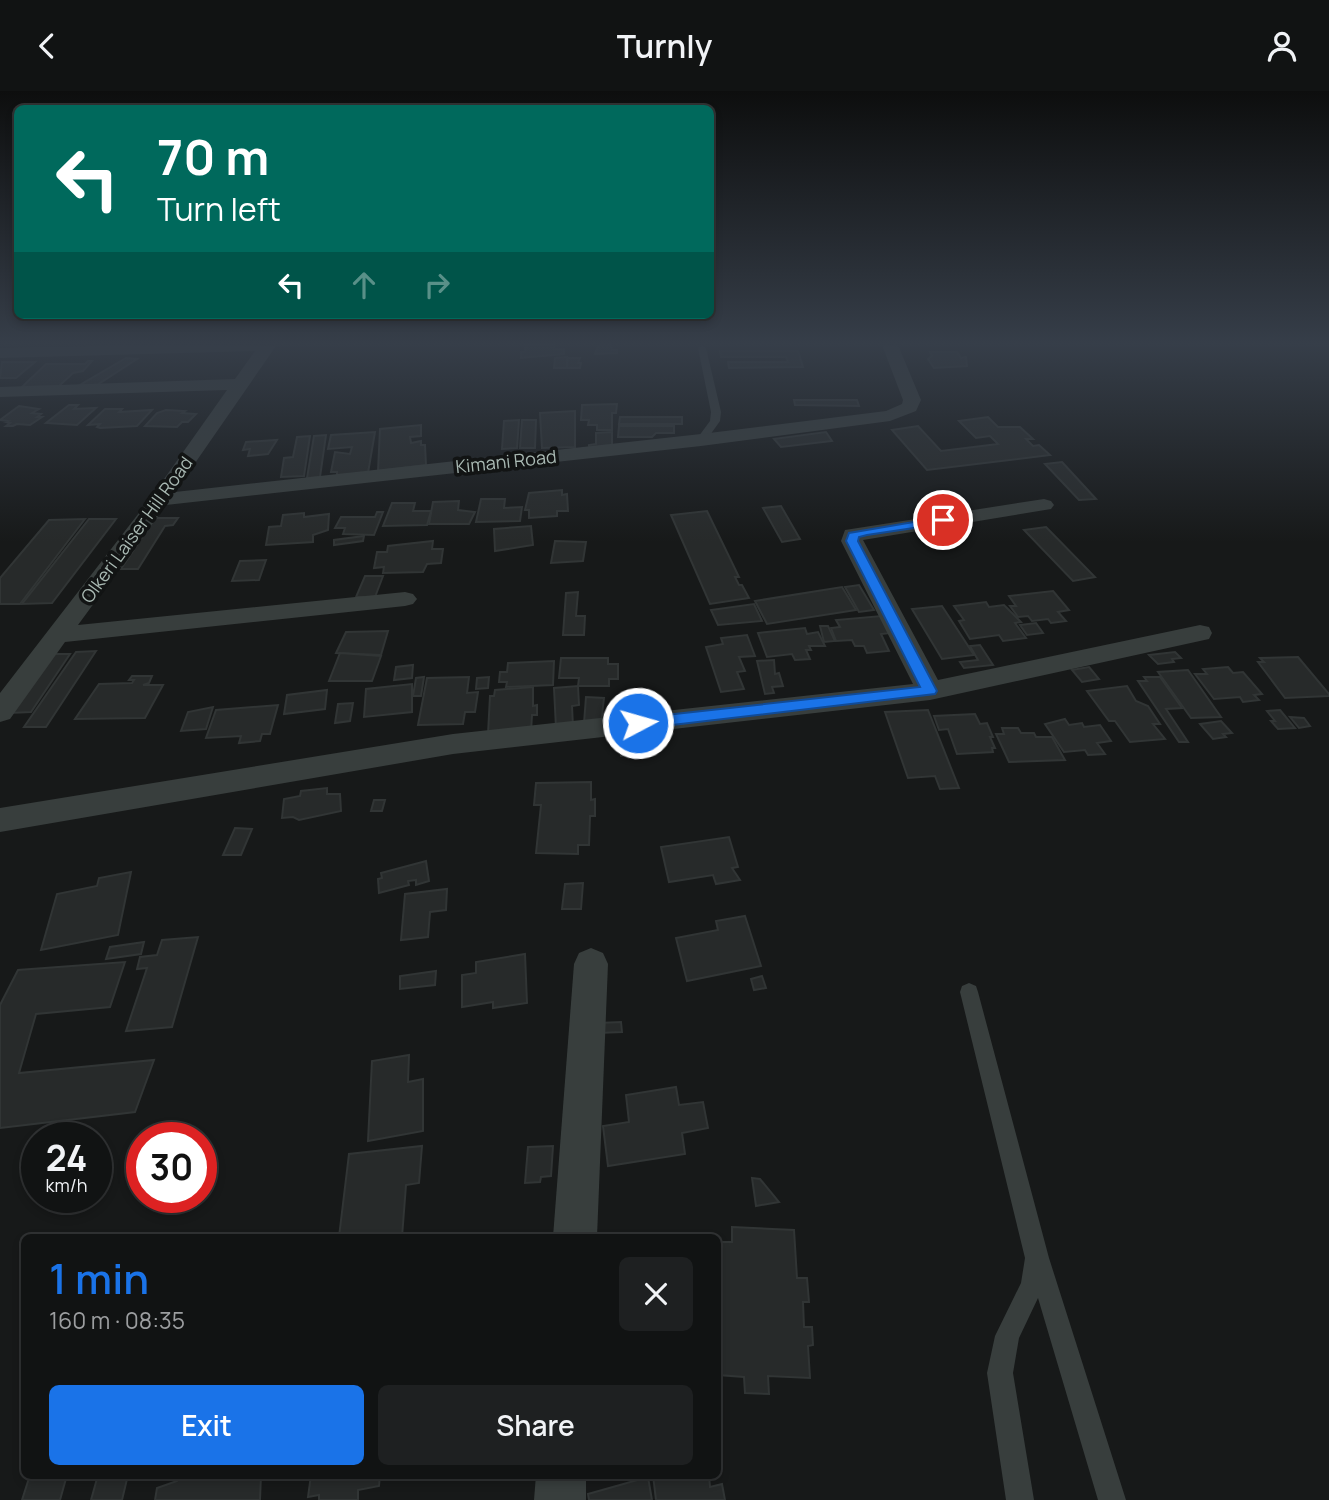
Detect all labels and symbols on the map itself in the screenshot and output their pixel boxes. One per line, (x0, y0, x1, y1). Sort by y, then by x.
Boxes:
street label: Kimani Road (454, 444, 558, 478)
street label: Olkeri Laiser Hill Road (75, 451, 197, 607)
pin (913, 490, 973, 550)
position arrow (601, 686, 675, 760)
speed limit sign: 30 (126, 1122, 217, 1213)

